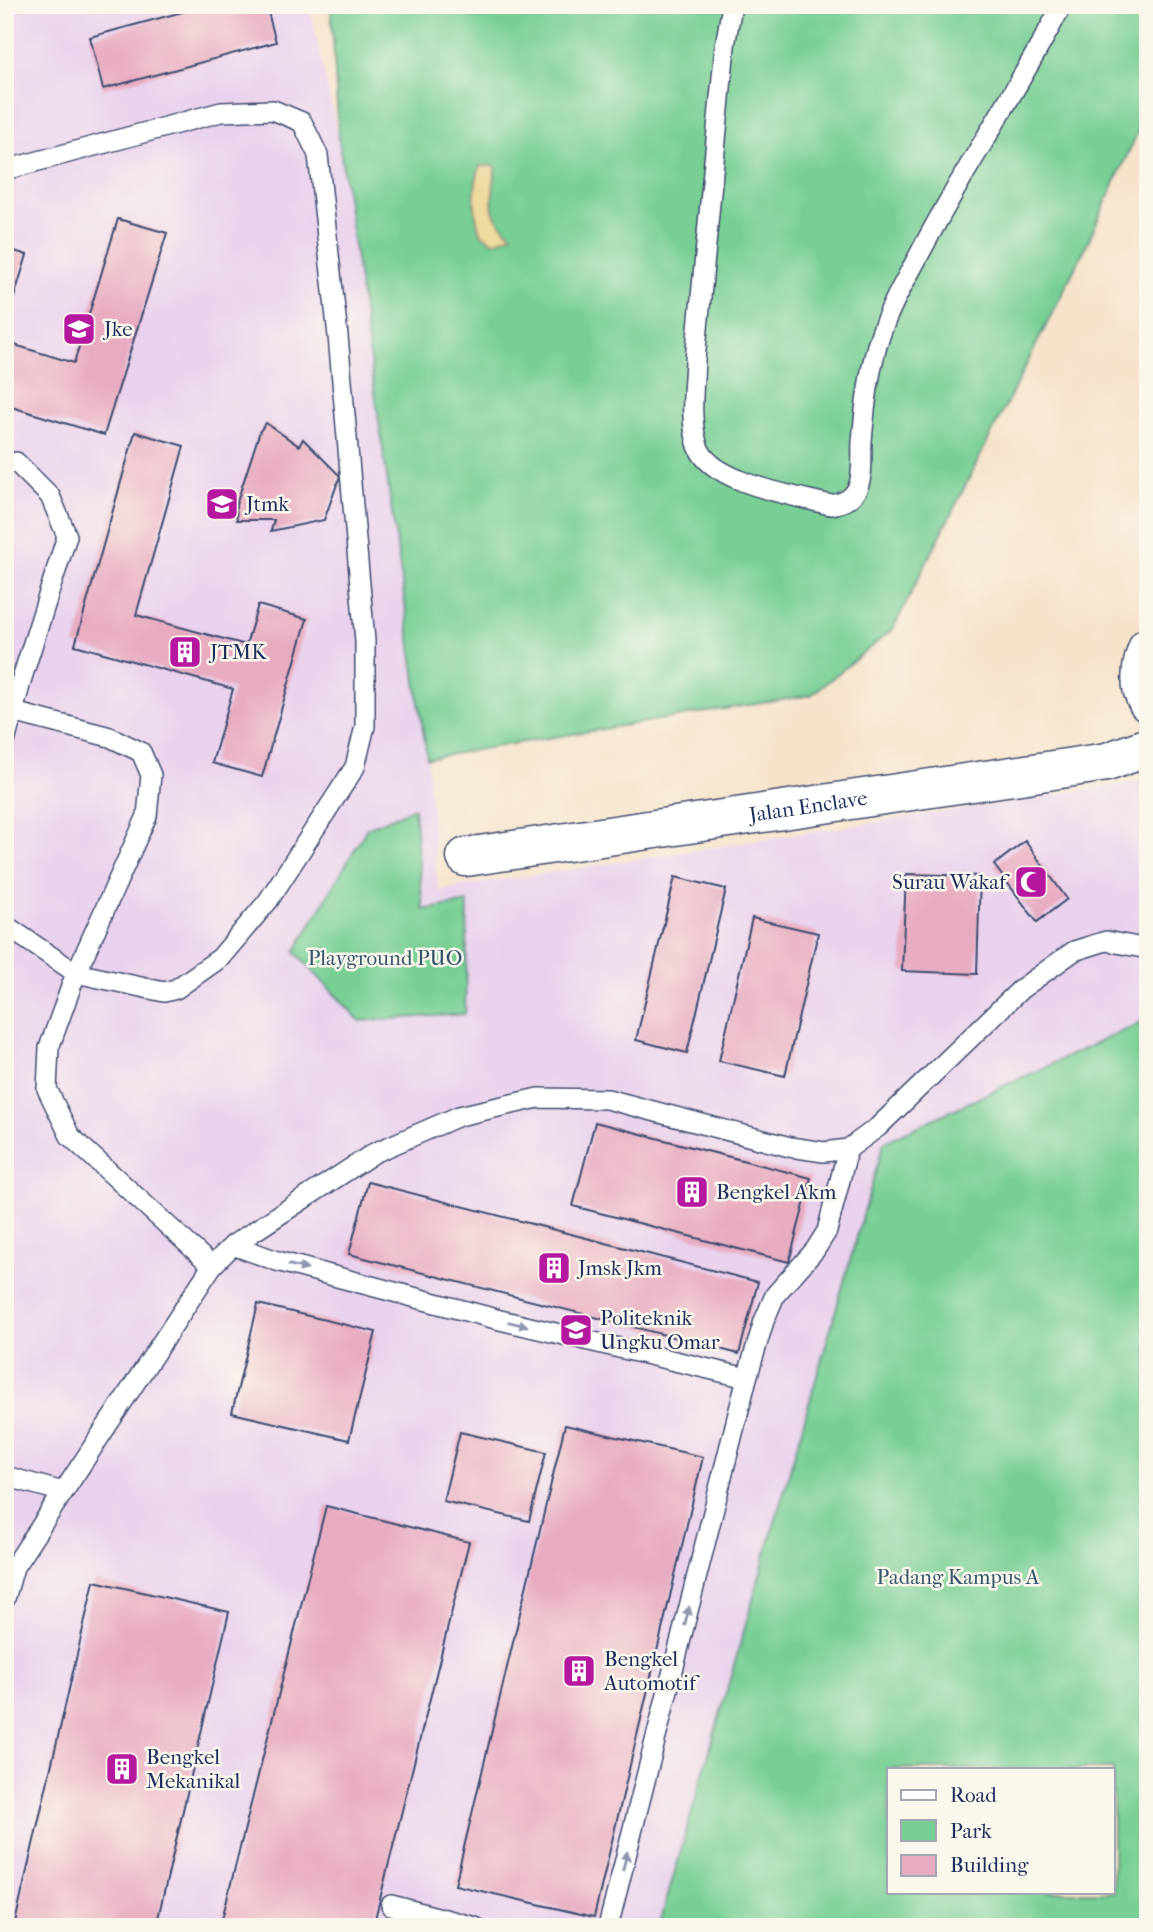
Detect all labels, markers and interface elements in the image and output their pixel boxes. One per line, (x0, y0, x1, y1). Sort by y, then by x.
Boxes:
school or university icon: Jke (60, 310, 98, 348)
place label: Jke (102, 317, 133, 341)
school or university icon: Jtmk (203, 485, 241, 523)
place label: Jtmk (244, 492, 289, 516)
building icon: JTMK (166, 633, 204, 671)
place label: JTMK (208, 640, 268, 664)
street label: Jalan Enclave (746, 786, 869, 827)
mosque icon: Surau Wakaf (1012, 863, 1050, 901)
place label: Surau Wakaf (892, 870, 1010, 894)
park label: Playground PUO (308, 946, 462, 970)
building icon: Bengkel Akm (673, 1173, 711, 1211)
place label: Bengkel Akm (716, 1180, 837, 1204)
building icon: Jmsk Jkm (535, 1249, 573, 1287)
place label: Jmsk Jkm (576, 1256, 663, 1280)
one-way arrow (287, 1262, 309, 1273)
place label: Politeknik Ungku Omar (600, 1306, 720, 1354)
school or university icon: Politeknik Ungku Omar (557, 1311, 595, 1349)
one-way arrow (507, 1319, 529, 1330)
park label: Padang Kampus A (877, 1565, 1040, 1589)
one-way arrow (682, 1605, 693, 1627)
place label: Bengkel Automotif (603, 1647, 700, 1695)
building icon: Bengkel Automotif (560, 1652, 598, 1690)
place label: Bengkel Mekanikal (146, 1745, 241, 1793)
building icon: Bengkel Mekanikal (103, 1750, 141, 1788)
legend (887, 1768, 1114, 1894)
text: Road (950, 1783, 997, 1807)
text: Park (950, 1819, 992, 1843)
one-way arrow (620, 1849, 631, 1871)
text: Building (950, 1853, 1029, 1877)

